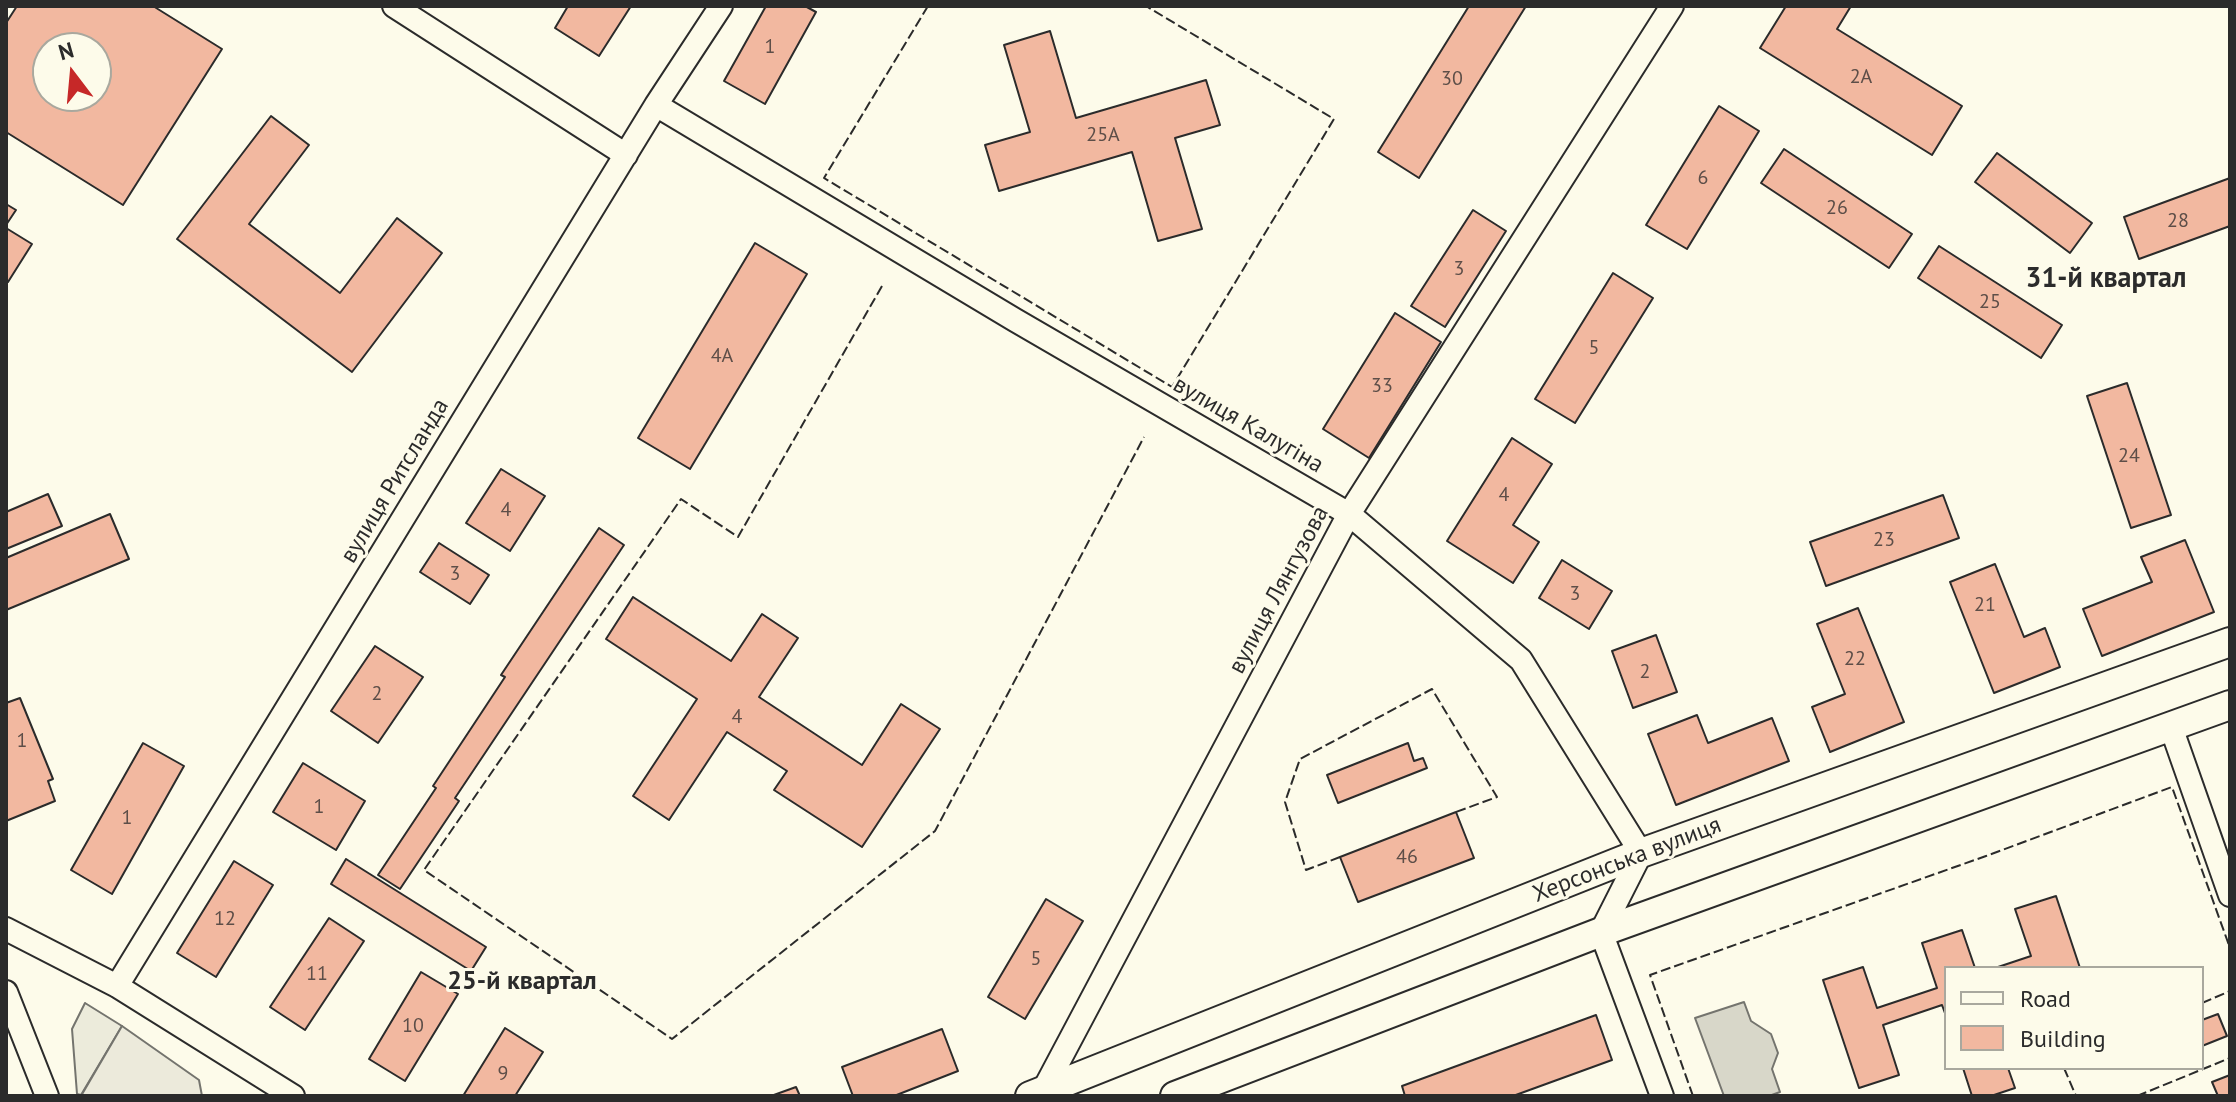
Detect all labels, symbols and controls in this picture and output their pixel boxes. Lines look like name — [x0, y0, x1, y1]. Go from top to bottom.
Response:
north arrow — [32, 32, 112, 112]
text: N — [55, 35, 77, 66]
house number: 1 — [765, 35, 775, 59]
house number: 2А — [1850, 65, 1872, 89]
house number: 30 — [1441, 67, 1463, 91]
house number: 25А — [1086, 123, 1120, 147]
house number: 6 — [1698, 166, 1708, 190]
house number: 26 — [1826, 196, 1848, 220]
house number: 28 — [2167, 209, 2189, 233]
house number: 3 — [1454, 257, 1464, 281]
district label: 31-й квартал — [2026, 262, 2186, 296]
house number: 25 — [1979, 290, 2001, 314]
house number: 5 — [1589, 336, 1599, 360]
house number: 4А — [711, 344, 733, 368]
street label: вулиця Калугіна — [1168, 370, 1328, 480]
house number: 33 — [1371, 374, 1393, 398]
street label: вулиця Ритсланда — [335, 394, 455, 568]
house number: 24 — [2118, 444, 2140, 468]
house number: 4 — [1499, 483, 1509, 507]
house number: 4 — [501, 498, 511, 522]
street label: вулиця Лянгузова — [1223, 501, 1335, 679]
house number: 23 — [1873, 528, 1895, 552]
house number: 3 — [450, 562, 460, 586]
house number: 3 — [1570, 582, 1580, 606]
house number: 21 — [1974, 593, 1996, 617]
house number: 22 — [1844, 647, 1866, 671]
house number: 2 — [1640, 660, 1650, 684]
house number: 2 — [372, 682, 382, 706]
house number: 4 — [732, 705, 742, 729]
house number: 1 — [17, 729, 27, 753]
house number: 1 — [314, 795, 324, 819]
house number: 1 — [122, 806, 132, 830]
street label: Херсонська вулиця — [1529, 811, 1725, 909]
house number: 46 — [1396, 845, 1418, 869]
house number: 12 — [214, 907, 236, 931]
house number: 5 — [1031, 947, 1041, 971]
house number: 11 — [306, 962, 328, 986]
district label: 25-й квартал — [447, 966, 597, 998]
legend — [1944, 966, 2204, 1070]
text: Road — [2020, 983, 2071, 1014]
house number: 10 — [402, 1014, 424, 1038]
text: Building — [2020, 1023, 2106, 1054]
house number: 9 — [498, 1062, 508, 1086]

